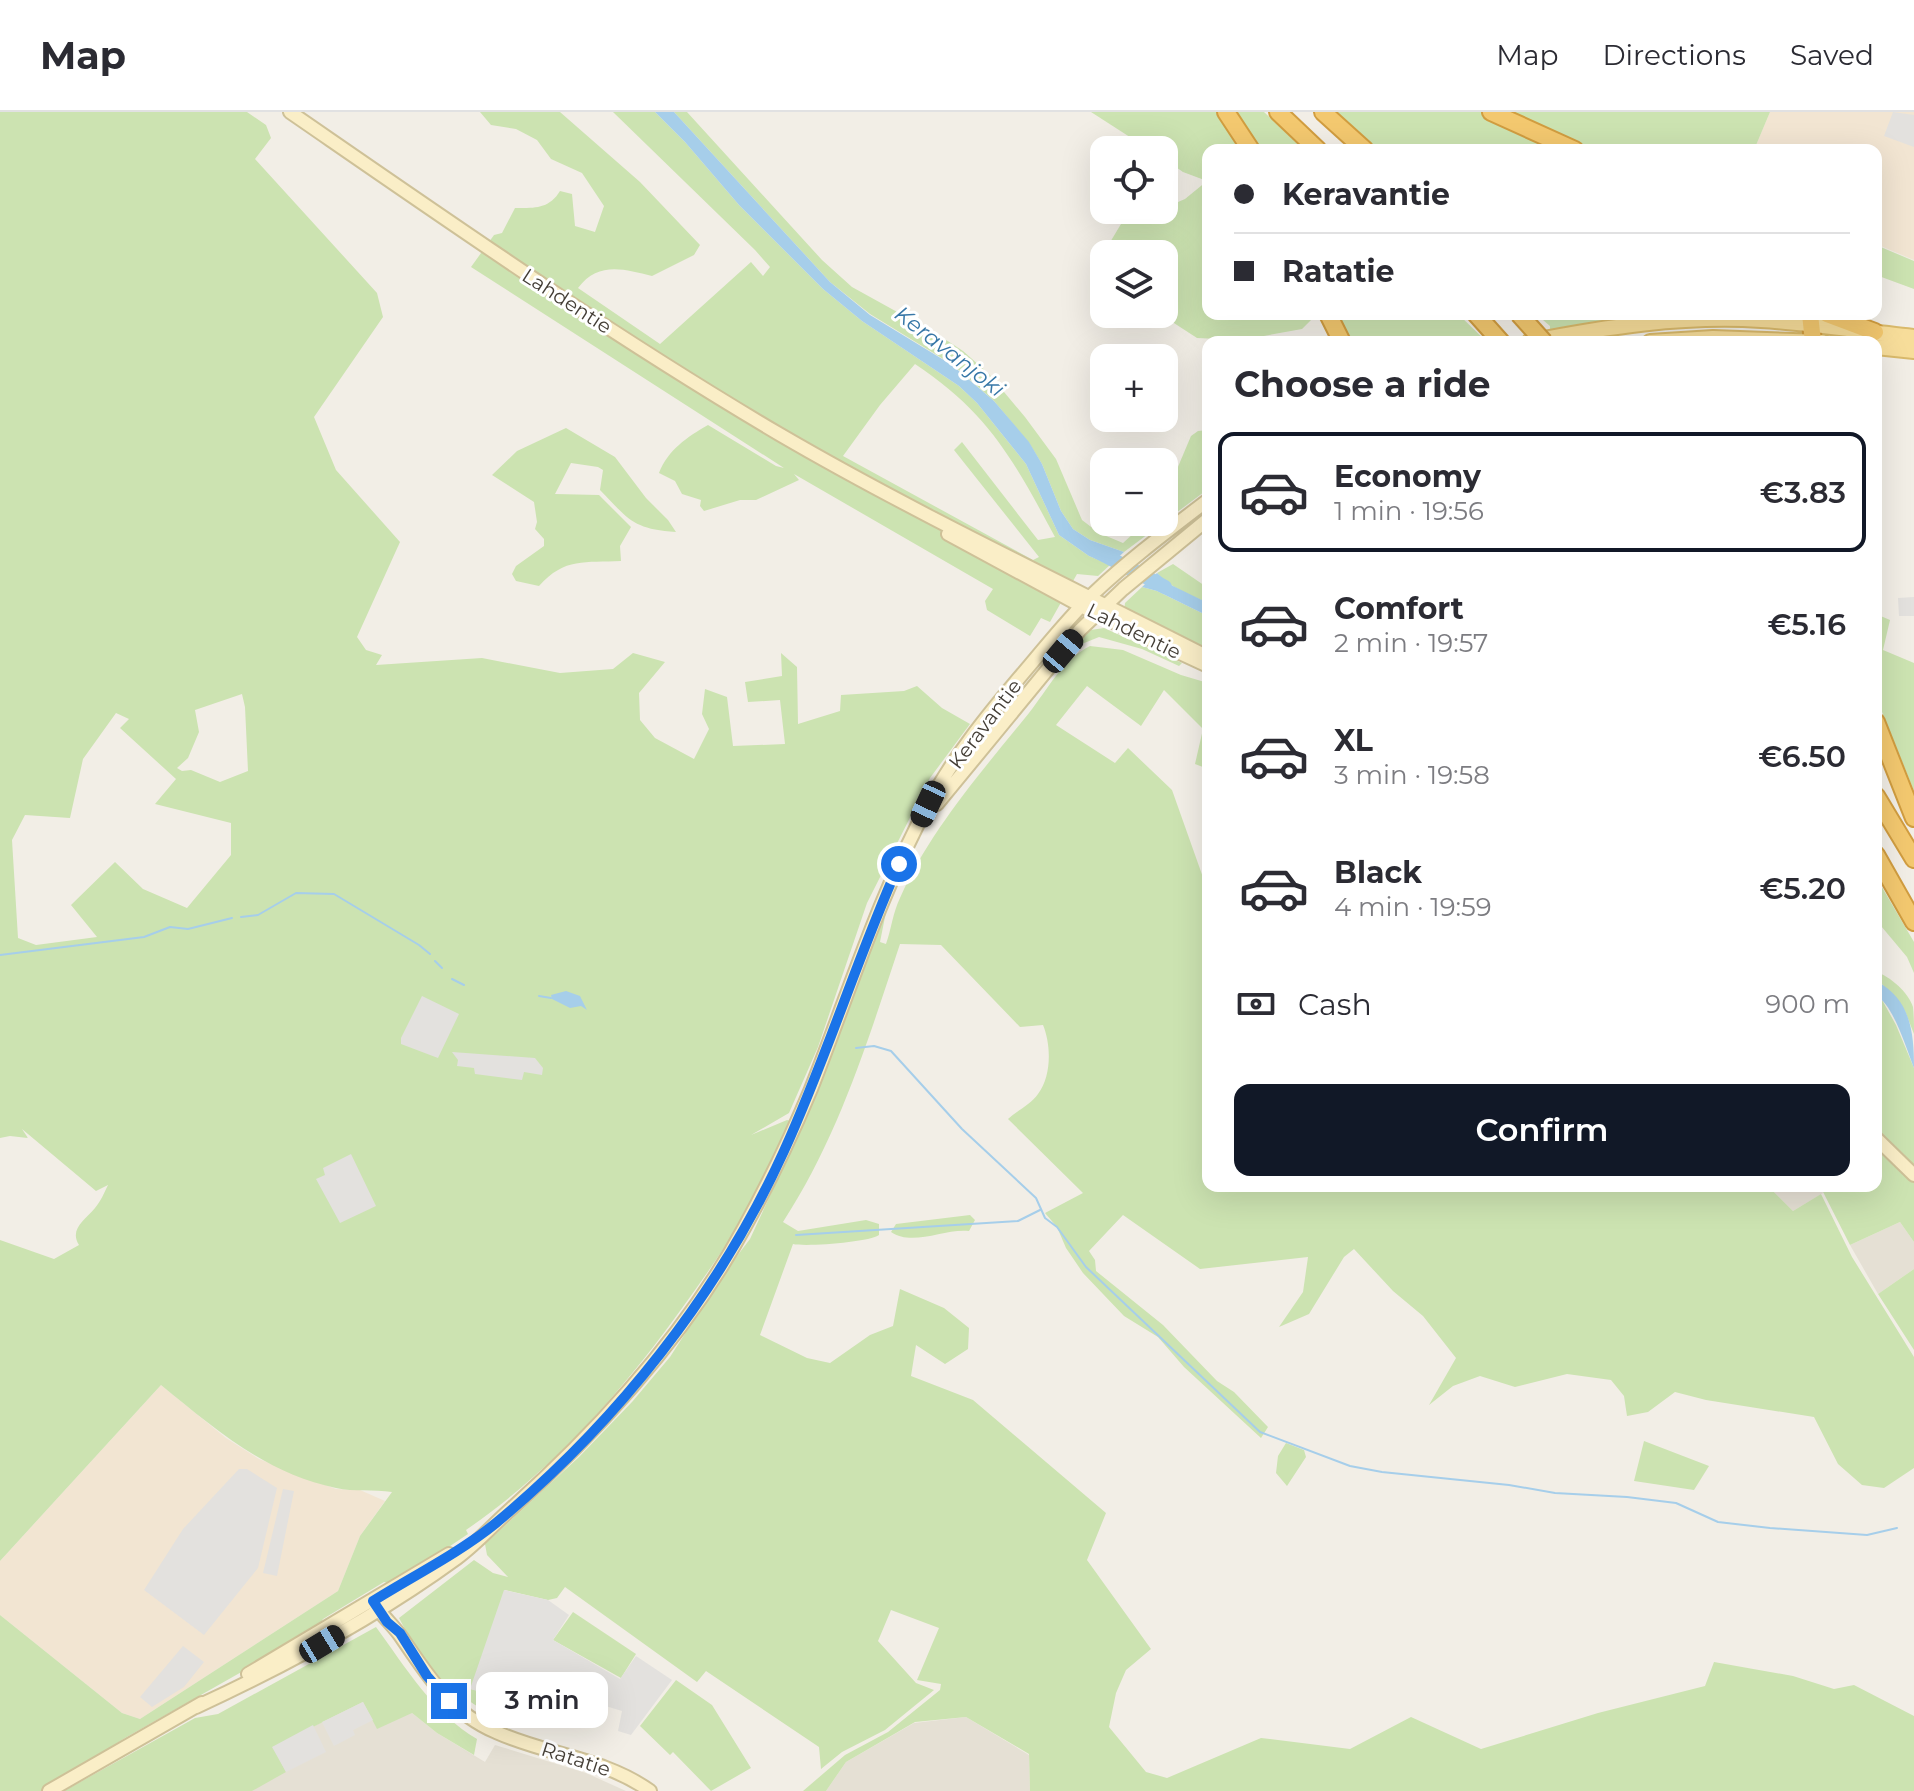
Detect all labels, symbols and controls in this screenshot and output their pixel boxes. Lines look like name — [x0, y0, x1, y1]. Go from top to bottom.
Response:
text: Map — [40, 32, 126, 79]
text: Map — [1496, 38, 1558, 72]
text: Directions — [1602, 38, 1746, 72]
text: Saved — [1790, 38, 1874, 72]
map controls — [1090, 136, 1178, 536]
button: locate — [1090, 136, 1178, 224]
text: Keravantie — [1282, 176, 1450, 213]
button: layers — [1090, 240, 1178, 328]
text: Ratatie — [1282, 253, 1394, 290]
street label: Lahdentie — [518, 263, 616, 339]
water label: Keravanjoki — [889, 300, 1010, 403]
button: + — [1090, 344, 1178, 432]
text: Choose a ride — [1234, 362, 1491, 406]
button: − — [1090, 448, 1178, 536]
icon: car — [1238, 456, 1310, 528]
text: Economy — [1334, 458, 1481, 495]
text: €3.83 — [1760, 474, 1846, 511]
text: 1 min · 19:56 — [1334, 495, 1484, 527]
icon: car — [1238, 588, 1310, 660]
text: Comfort — [1334, 590, 1464, 627]
street label: Lahdentie — [1083, 598, 1185, 664]
text: €5.16 — [1768, 606, 1846, 643]
car — [1038, 625, 1088, 677]
text: 2 min · 19:57 — [1334, 627, 1488, 659]
street label: Keravantie — [944, 674, 1026, 774]
icon: car — [1238, 720, 1310, 792]
text: XL — [1334, 722, 1373, 759]
text: €6.50 — [1758, 738, 1846, 775]
text: 3 min · 19:58 — [1334, 759, 1490, 791]
car — [907, 777, 949, 831]
route start — [881, 846, 917, 882]
icon: car — [1238, 852, 1310, 924]
text: Black — [1334, 854, 1422, 891]
text: €5.20 — [1759, 870, 1846, 907]
text: 4 min · 19:59 — [1334, 891, 1492, 923]
icon: cash — [1234, 982, 1278, 1026]
text: Cash — [1298, 986, 1372, 1023]
text: 900 m — [1765, 988, 1850, 1020]
button: Confirm — [1234, 1084, 1850, 1176]
car — [295, 1621, 349, 1667]
callout: 3 min — [477, 1673, 609, 1729]
route end — [431, 1683, 467, 1719]
text: 3 min — [504, 1684, 580, 1716]
street label: Ratatie — [538, 1737, 614, 1781]

